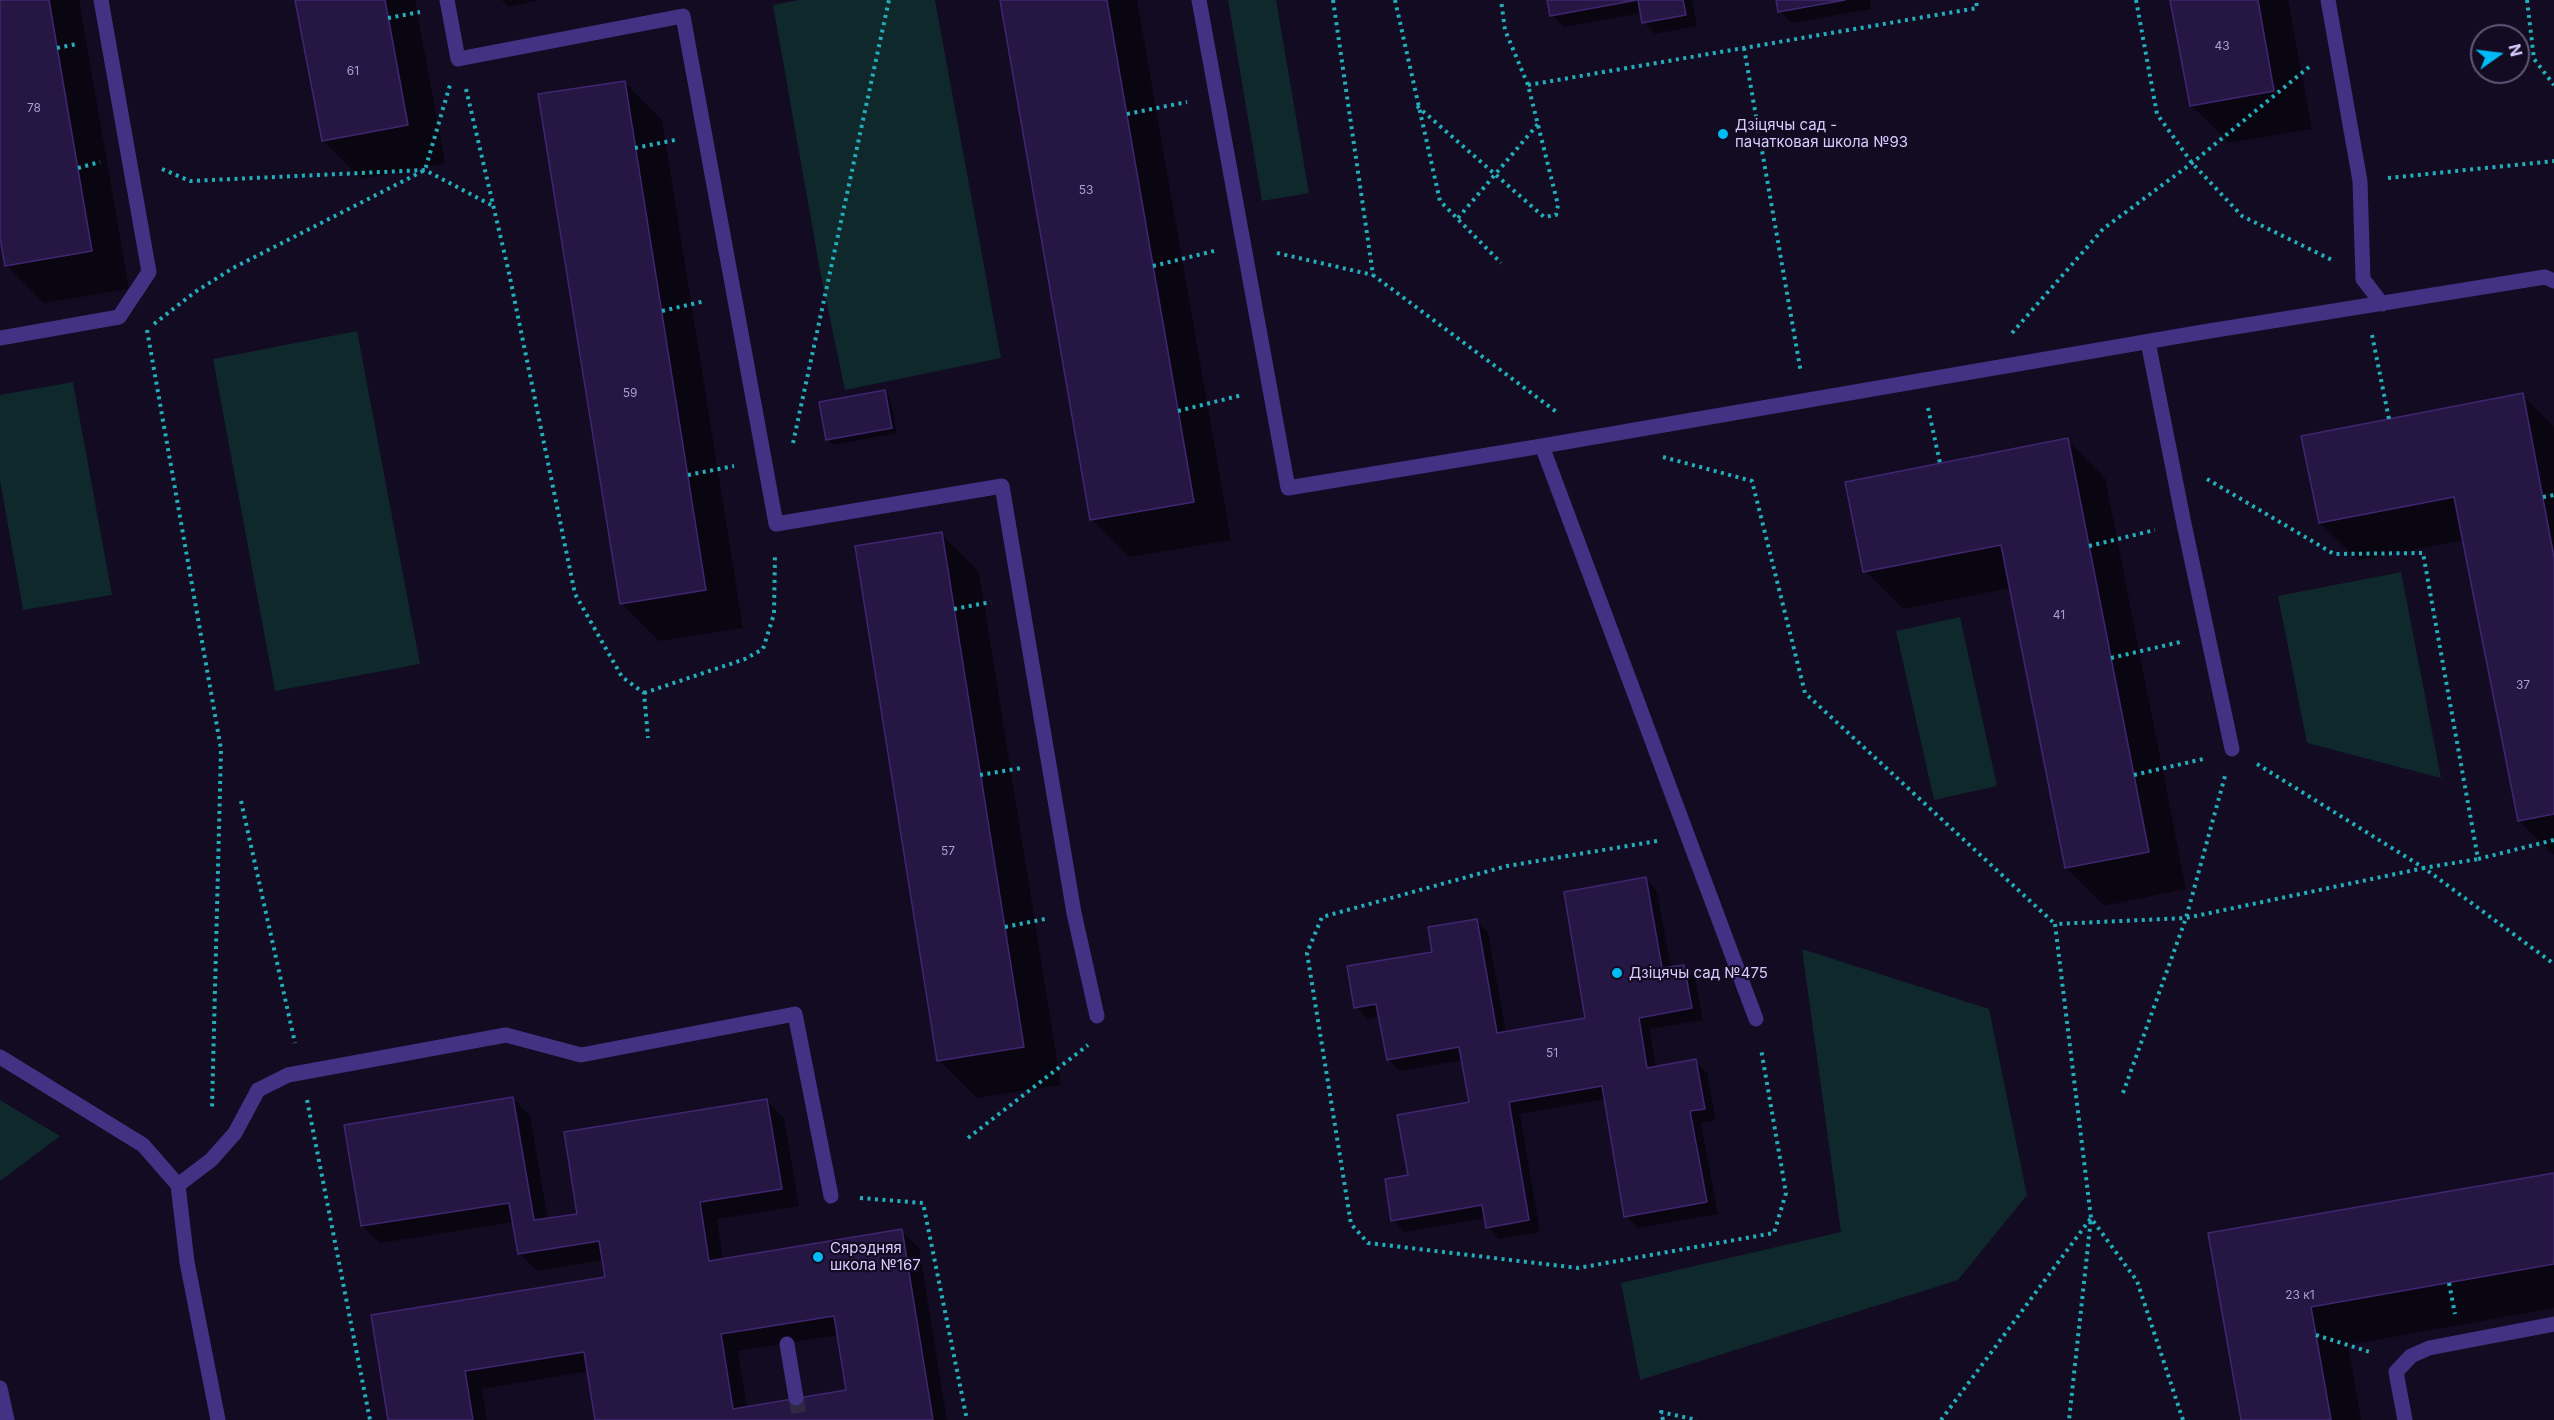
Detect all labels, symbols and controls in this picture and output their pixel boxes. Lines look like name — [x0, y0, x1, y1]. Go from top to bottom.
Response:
north arrow — [2470, 24, 2530, 84]
house number: 43 — [2214, 39, 2230, 53]
text: N — [2504, 42, 2527, 58]
house number: 61 — [347, 64, 359, 78]
house number: 78 — [27, 101, 41, 115]
place label: Дзіцячы сад - пачатковая школа №93 — [1735, 116, 1908, 151]
marker: Дзіцячы сад - пачатковая школа №93 — [1716, 127, 1730, 141]
house number: 53 — [1079, 183, 1093, 197]
house number: 59 — [623, 386, 637, 400]
house number: 41 — [2053, 608, 2065, 622]
house number: 37 — [2516, 678, 2530, 692]
house number: 57 — [941, 844, 955, 858]
place label: Дзіцячы сад №475 — [1629, 964, 1768, 982]
marker: Дзіцячы сад №475 — [1610, 966, 1624, 980]
house number: 51 — [1546, 1046, 1558, 1060]
place label: Сярэдняя школа №167 — [830, 1239, 921, 1274]
marker: Сярэдняя школа №167 — [811, 1250, 825, 1264]
house number: 23 к1 — [2285, 1288, 2315, 1302]

